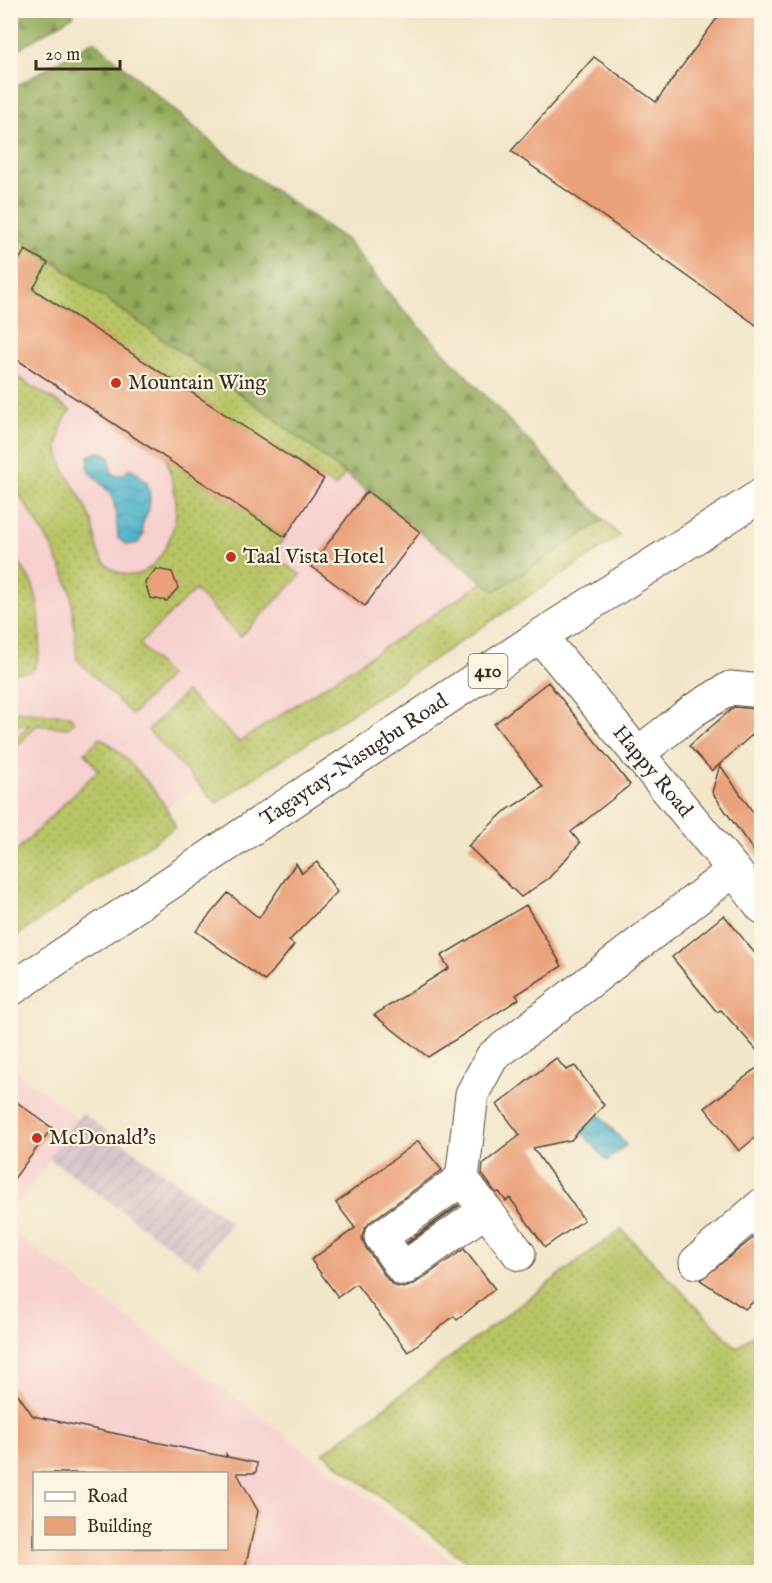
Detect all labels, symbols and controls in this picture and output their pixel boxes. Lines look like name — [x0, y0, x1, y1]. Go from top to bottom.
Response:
scale bar — [36, 33, 120, 71]
text: 20 m — [45, 44, 80, 67]
place label: Mountain Wing — [128, 370, 267, 397]
marker: Mountain Wing — [109, 376, 123, 390]
place label: Taal Vista Hotel — [243, 544, 385, 571]
marker: Taal Vista Hotel — [224, 550, 238, 564]
road number: 410 — [468, 654, 508, 688]
street label: Tagaytay-Nasugbu Road — [255, 687, 454, 832]
street label: Happy Road — [606, 720, 699, 824]
place label: McDonald's — [49, 1125, 156, 1152]
marker: McDonald's — [30, 1131, 44, 1145]
legend — [33, 1472, 228, 1550]
text: Road — [87, 1486, 128, 1509]
text: Building — [87, 1516, 152, 1539]

